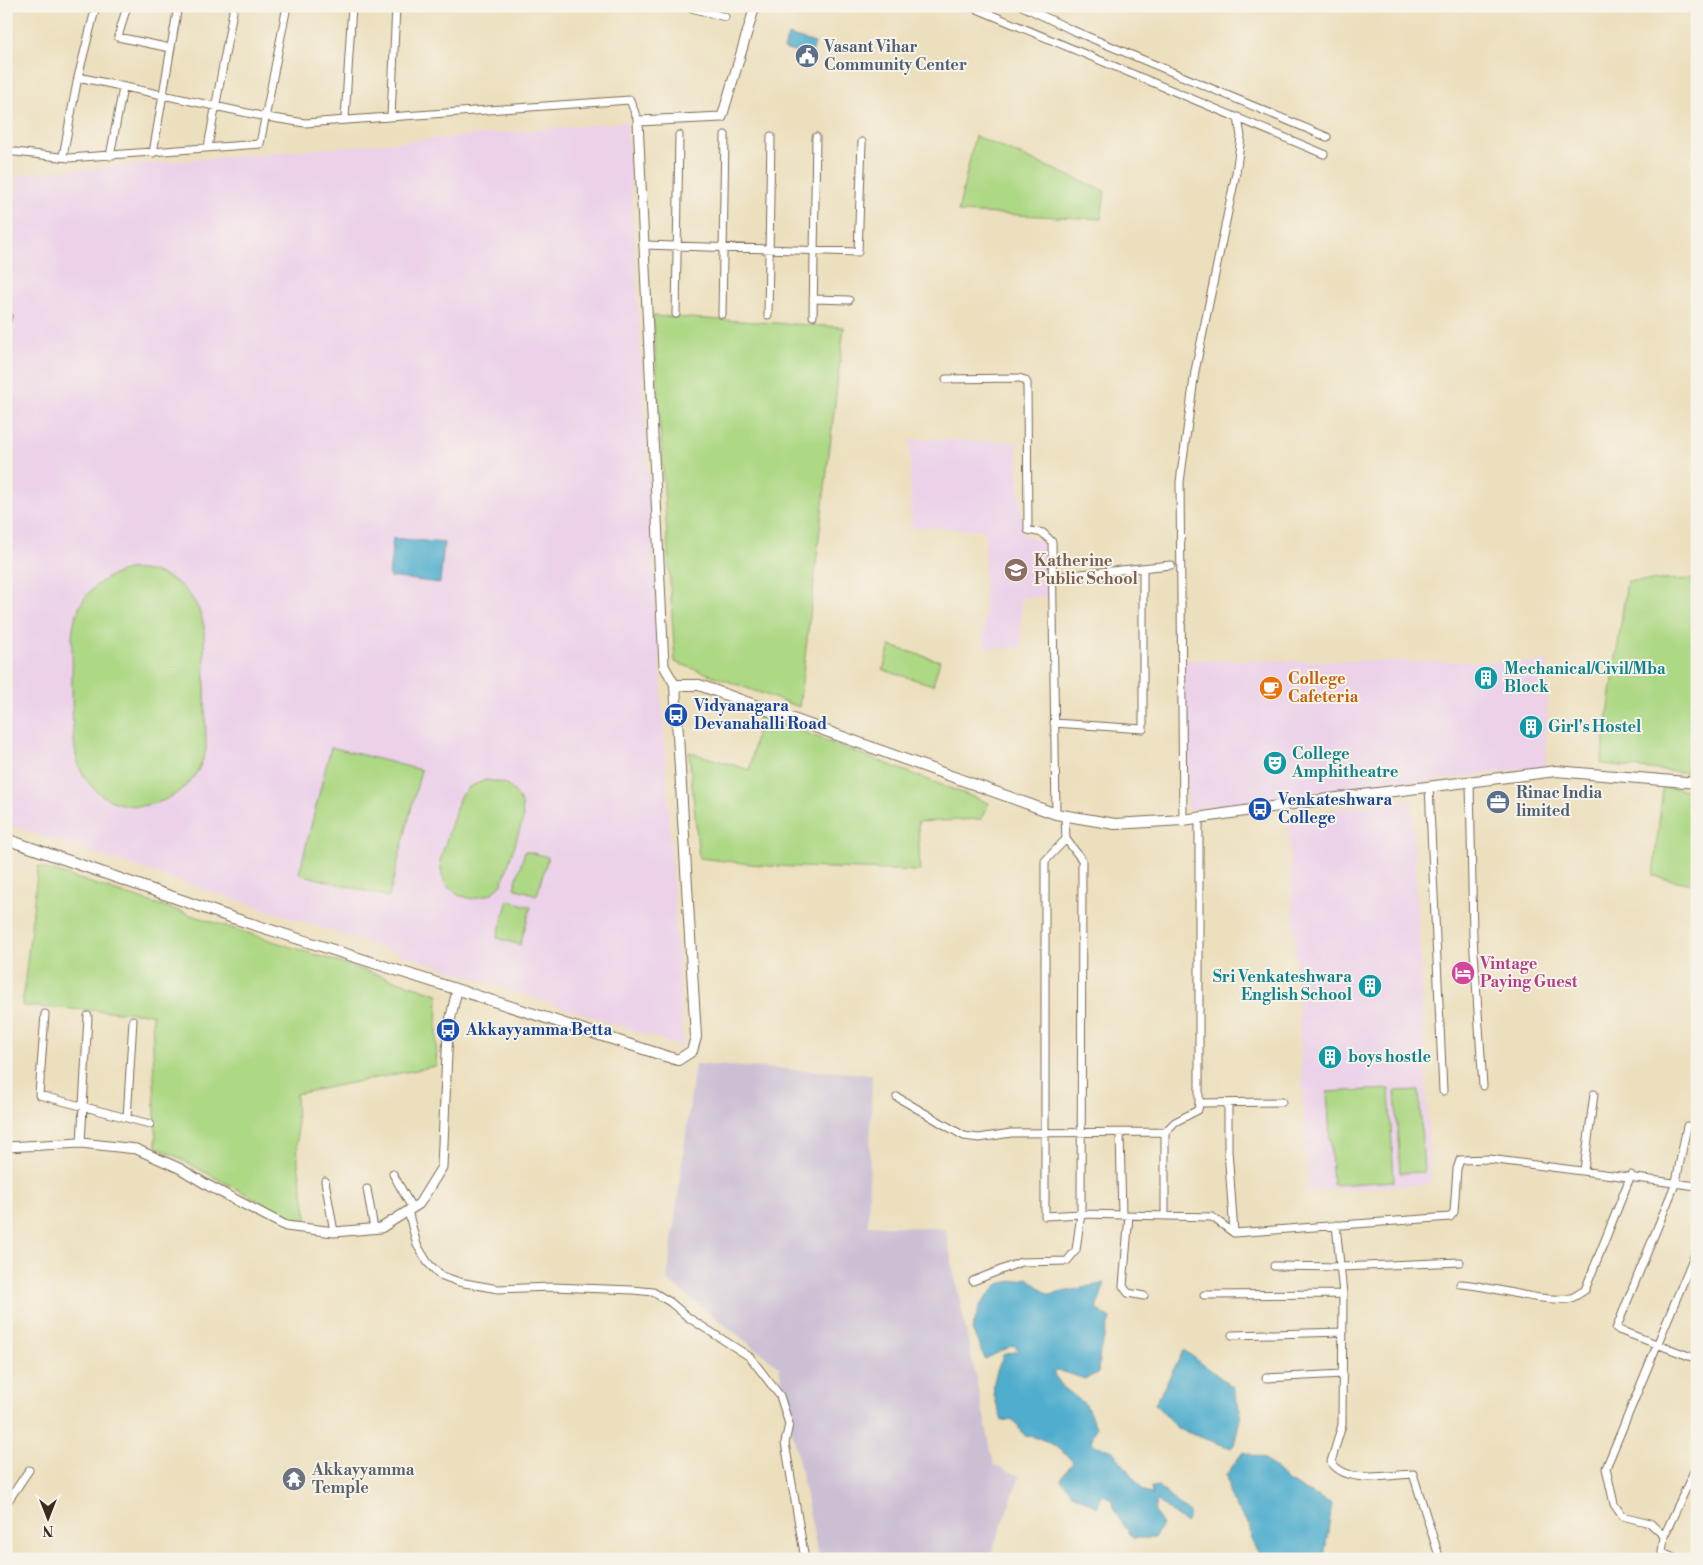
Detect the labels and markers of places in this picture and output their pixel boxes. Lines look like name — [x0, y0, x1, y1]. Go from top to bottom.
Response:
place label: Vasant Vihar Community Center — [823, 37, 967, 75]
public building icon: Vasant Vihar Community Center — [794, 43, 820, 69]
place label: Katherine Public School — [1034, 551, 1139, 589]
school or university icon: Katherine Public School — [1003, 557, 1029, 583]
place label: Mechanical/Civil/Mba Block — [1504, 659, 1666, 697]
building icon: Mechanical/Civil/Mba Block — [1473, 665, 1499, 691]
place label: College Cafeteria — [1288, 669, 1359, 707]
cafe icon: College Cafeteria — [1258, 675, 1284, 701]
place label: Vidyanagara Devanahalli Road — [693, 696, 827, 734]
bus stop icon: Vidyanagara Devanahalli Road — [663, 702, 689, 728]
building icon: Girl's Hostel — [1518, 714, 1544, 740]
place label: Girl's Hostel — [1548, 717, 1642, 737]
place label: College Amphitheatre — [1291, 744, 1399, 782]
theatre icon: College Amphitheatre — [1262, 750, 1288, 776]
place label: Rinac India limited — [1516, 783, 1603, 821]
office icon: Rinac India limited — [1485, 789, 1511, 815]
place label: Venkateshwara College — [1277, 790, 1392, 828]
bus stop icon: Venkateshwara College — [1247, 796, 1273, 822]
place label: Vintage Paying Guest — [1479, 954, 1578, 992]
hotel icon: Vintage Paying Guest — [1450, 960, 1476, 986]
place label: Sri Venkateshwara English School — [1213, 967, 1353, 1005]
building icon: Sri Venkateshwara English School — [1357, 973, 1383, 999]
bus stop icon: Akkayyamma Betta — [435, 1017, 461, 1043]
place label: Akkayyamma Betta — [465, 1020, 612, 1040]
building icon: boys hostle — [1317, 1044, 1343, 1070]
place label: boys hostle — [1348, 1047, 1432, 1067]
place label: Akkayyamma Temple — [311, 1460, 415, 1498]
temple icon: Akkayyamma Temple — [281, 1466, 307, 1492]

